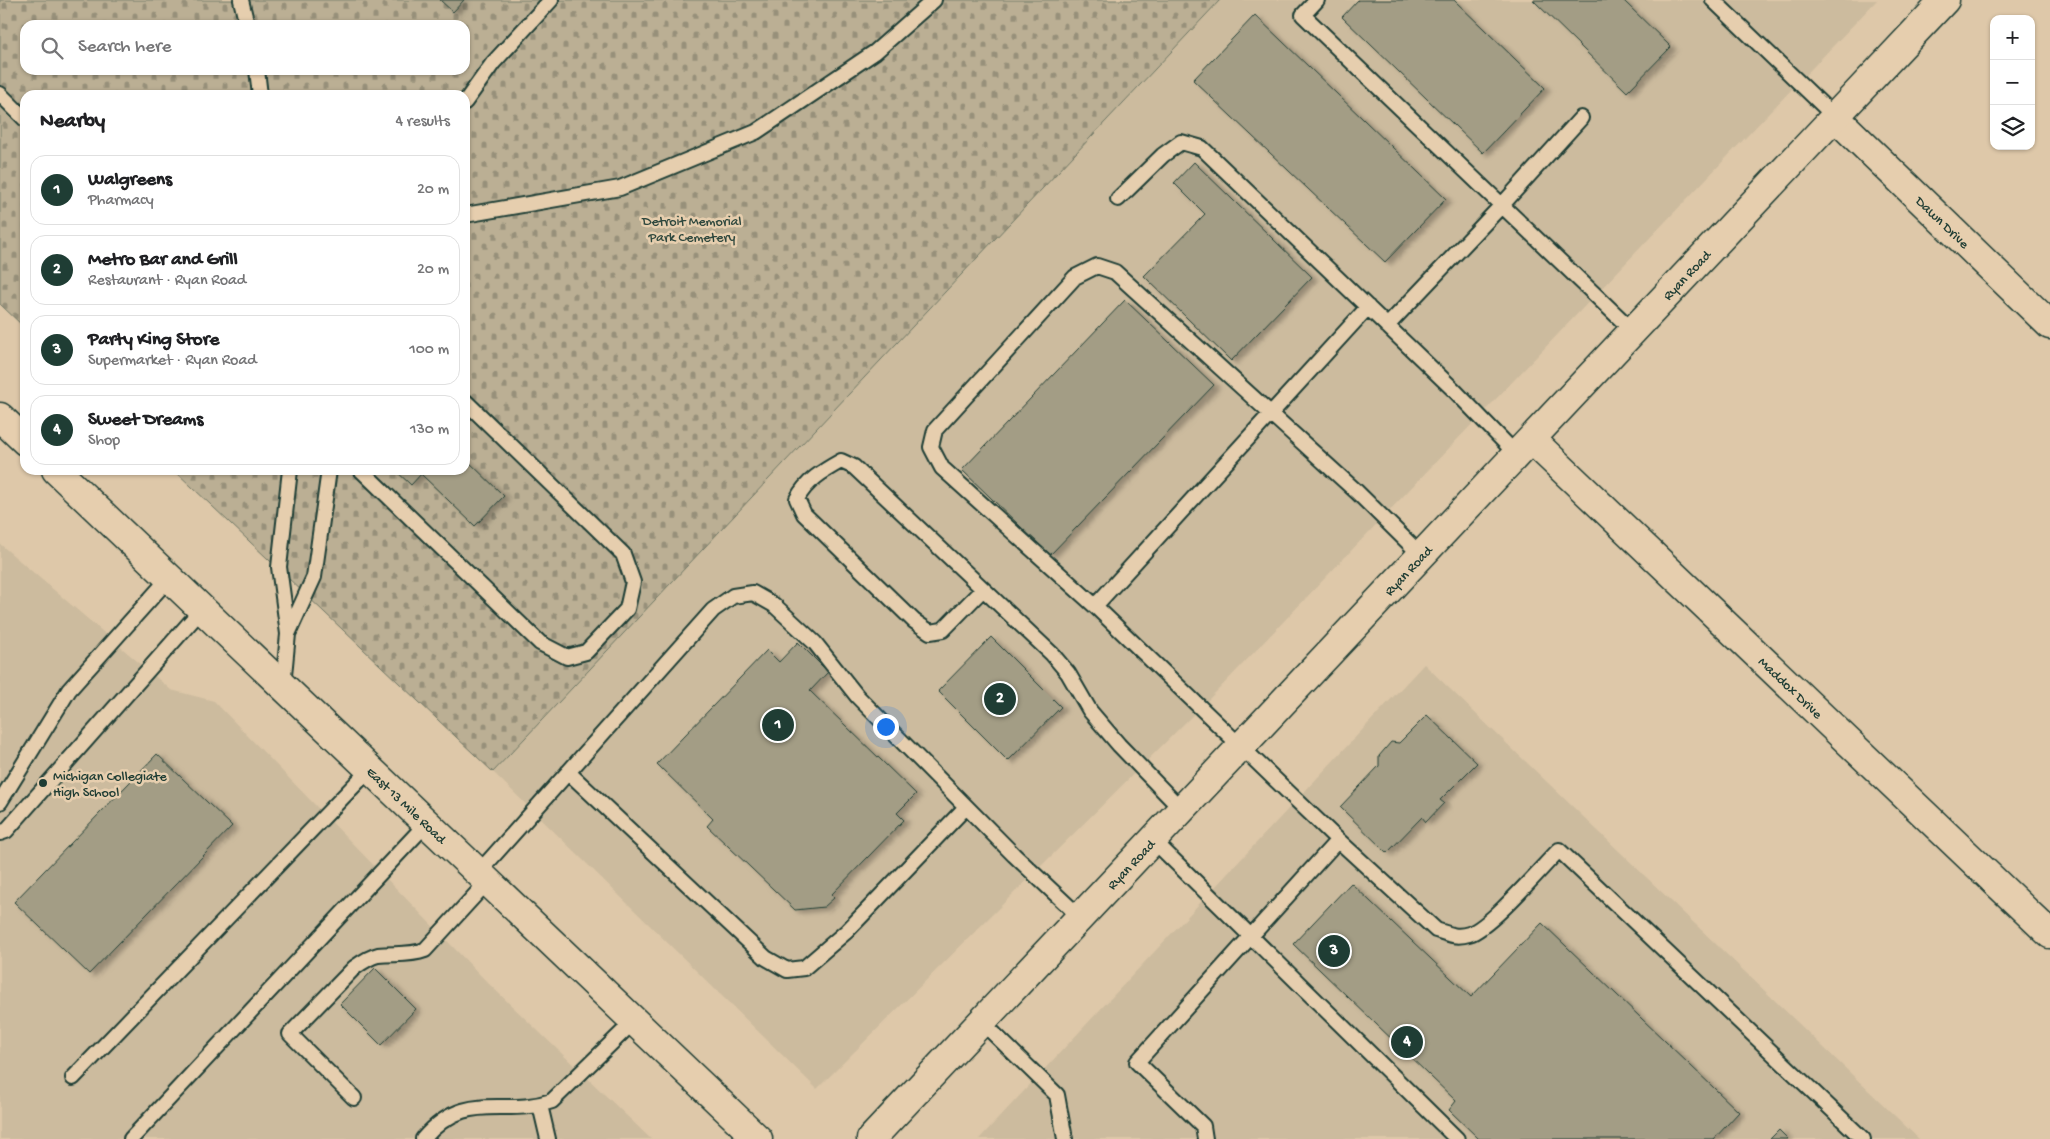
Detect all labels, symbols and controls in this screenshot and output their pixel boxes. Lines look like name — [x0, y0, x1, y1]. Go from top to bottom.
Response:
map controls — [1990, 15, 2035, 150]
button: + — [1990, 15, 2035, 60]
search box — [20, 20, 470, 75]
icon: search — [38, 34, 66, 62]
text: Search here — [78, 36, 172, 59]
button: − — [1990, 60, 2035, 105]
button: layers — [1990, 105, 2035, 150]
text: Nearby — [40, 110, 105, 135]
text: 4 results — [395, 113, 450, 132]
text: Walgreens — [88, 169, 172, 192]
text: 1 — [54, 181, 60, 200]
text: 20 m — [417, 181, 449, 200]
text: Pharmacy — [88, 192, 154, 211]
street label: Dawn Drive — [1910, 193, 1972, 254]
park label: Detroit Memorial Park Cemetery — [641, 214, 742, 247]
street label: Ryan Road — [1660, 246, 1717, 305]
text: Metro Bar and Grill — [88, 249, 238, 272]
text: 2 — [53, 261, 61, 280]
text: 20 m — [417, 261, 449, 280]
text: Restaurant · Ryan Road — [88, 272, 246, 291]
text: Party King Store — [88, 329, 219, 352]
text: 3 — [53, 341, 61, 360]
text: 100 m — [409, 341, 449, 360]
text: Supermarket · Ryan Road — [88, 352, 257, 371]
text: Sweet Dreams — [88, 409, 203, 432]
text: 4 — [53, 421, 61, 440]
text: 130 m — [410, 421, 449, 440]
text: Shop — [88, 432, 120, 451]
street label: Ryan Road — [1382, 542, 1438, 600]
street label: Maddox Drive — [1754, 654, 1826, 724]
pin: 2 — [984, 680, 1016, 718]
pin: 1 — [762, 706, 794, 744]
your location — [873, 714, 899, 740]
street label: East 13 Mile Road — [362, 764, 450, 850]
place label: Michigan Collegiate High School — [53, 769, 167, 802]
marker: Michigan Collegiate High School — [37, 777, 49, 789]
street label: Ryan Road — [1104, 836, 1161, 894]
pin: 3 — [1318, 932, 1350, 970]
pin: 4 — [1391, 1023, 1423, 1061]

